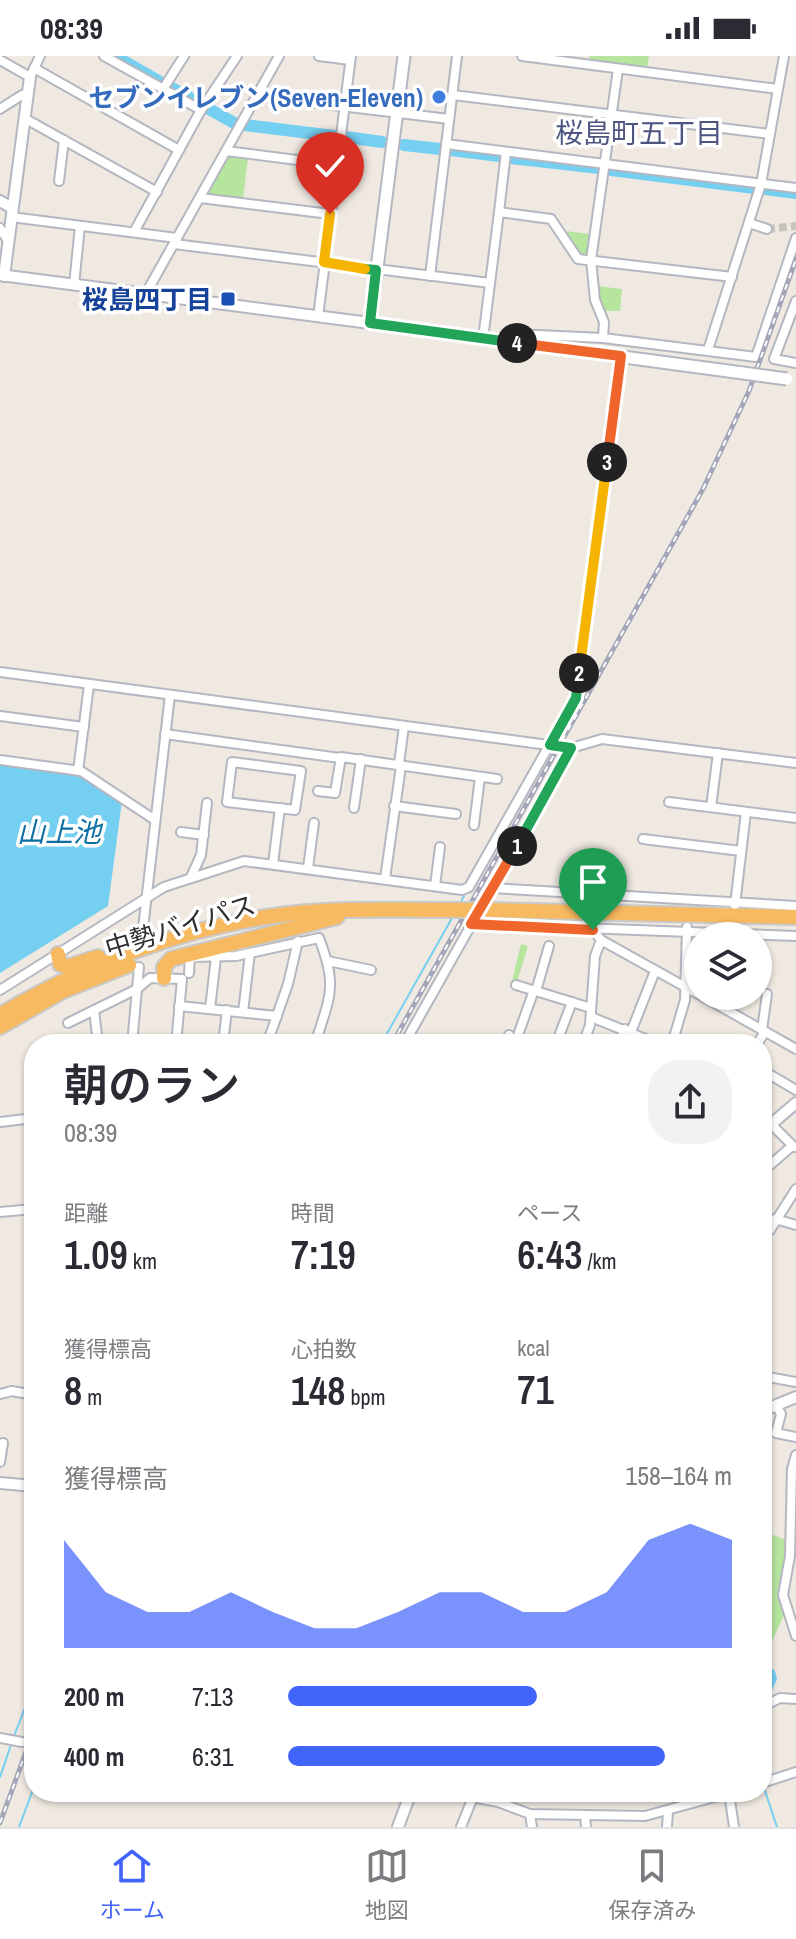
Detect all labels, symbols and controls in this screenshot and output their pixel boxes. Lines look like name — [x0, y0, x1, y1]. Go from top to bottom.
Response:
text: 08:39 — [40, 8, 103, 48]
place label: セブンイレブン(Seven-Eleven) — [88, 80, 423, 115]
marker: セブンイレブン(Seven-Eleven) — [430, 88, 448, 106]
district label: 桜島町五丁目 — [555, 114, 723, 152]
pin — [296, 132, 364, 214]
icon: check — [308, 144, 352, 188]
place label: 桜島四丁目 — [82, 282, 212, 317]
marker: 桜島四丁目 — [219, 290, 237, 308]
pin: 4 — [497, 323, 537, 363]
text: 4 — [512, 328, 522, 358]
pin: 3 — [587, 442, 627, 482]
text: 3 — [602, 447, 612, 477]
pin: 2 — [559, 653, 599, 693]
text: 2 — [574, 658, 584, 688]
water label: 山上池 — [17, 813, 104, 851]
pin: 1 — [497, 826, 537, 866]
text: 1 — [512, 831, 522, 861]
pin — [559, 848, 627, 930]
icon: arrive — [571, 860, 615, 904]
street label: 中勢バイパス — [101, 887, 259, 965]
map controls — [684, 922, 772, 1010]
button: layers — [684, 922, 772, 1010]
text: 朝のラン — [64, 1055, 240, 1115]
button: share — [648, 1060, 732, 1144]
text: 08:39 — [64, 1115, 117, 1150]
text: 距離 — [64, 1198, 108, 1228]
text: 時間 — [291, 1198, 335, 1228]
text: ペース — [517, 1198, 582, 1228]
text: 1.09 — [64, 1228, 128, 1281]
text: 7:19 — [291, 1228, 356, 1281]
text: 6:43 — [517, 1228, 582, 1281]
text: km — [128, 1246, 157, 1276]
text: /km — [582, 1246, 616, 1276]
text: kcal — [517, 1333, 549, 1363]
text: 獲得標高 — [64, 1334, 152, 1364]
text: 心拍数 — [291, 1334, 357, 1364]
text: 71 — [517, 1363, 554, 1416]
text: 8 — [64, 1364, 82, 1417]
text: 148 — [291, 1364, 345, 1417]
text: m — [82, 1382, 102, 1412]
text: bpm — [345, 1382, 386, 1412]
text: 158–164 m — [625, 1458, 732, 1493]
text: 獲得標高 — [64, 1461, 168, 1496]
text: 200 m — [64, 1679, 124, 1714]
text: 7:13 — [192, 1679, 234, 1714]
text: 400 m — [64, 1739, 124, 1774]
text: 6:31 — [192, 1739, 234, 1774]
tab: ホーム — [100, 1844, 165, 1925]
tab: 地図 — [365, 1844, 409, 1925]
tab: 保存済み — [608, 1844, 696, 1925]

